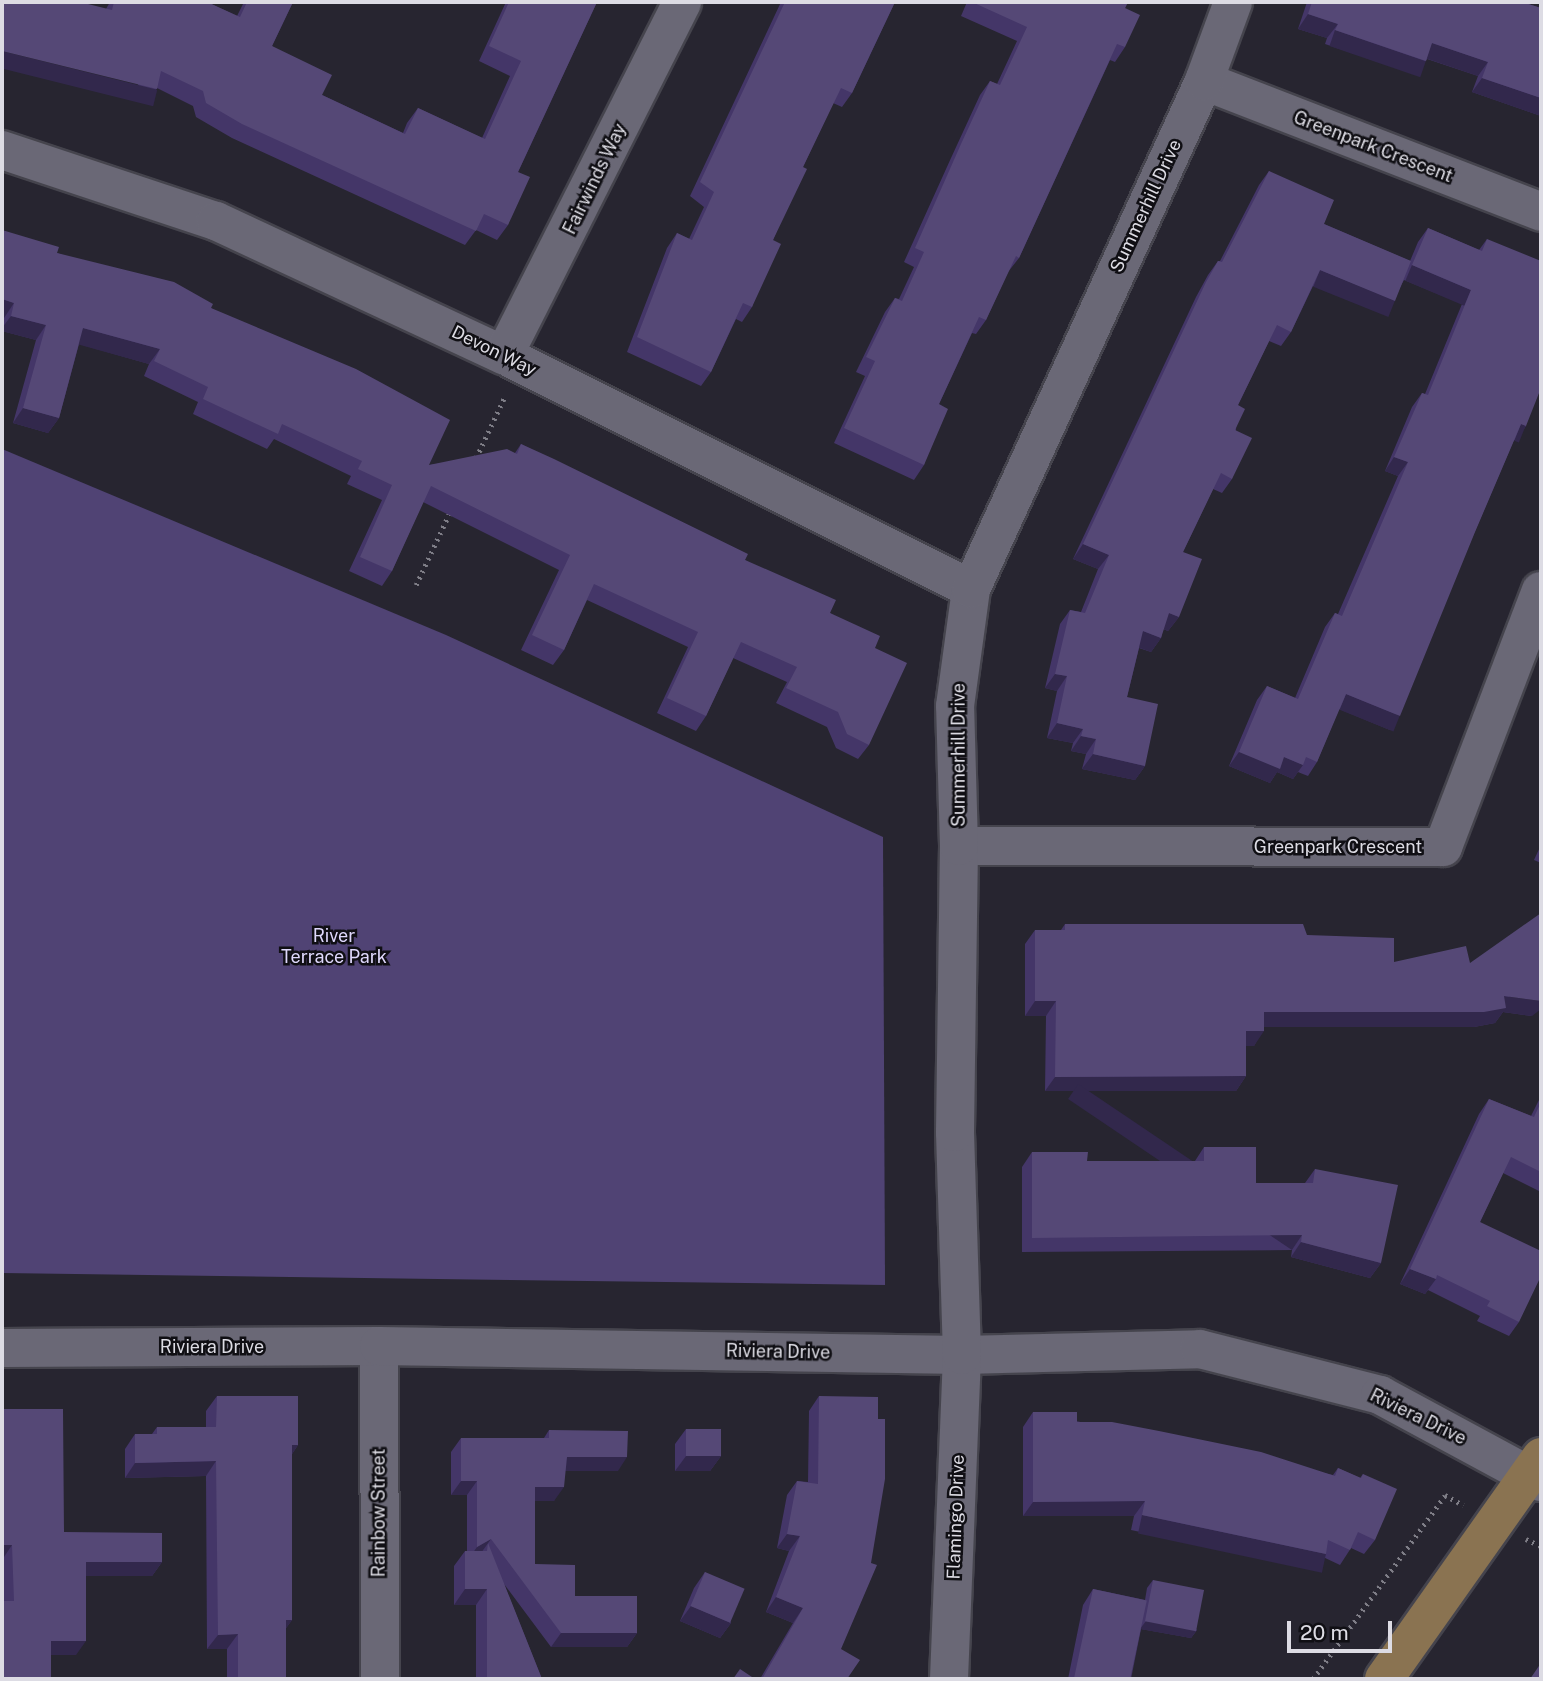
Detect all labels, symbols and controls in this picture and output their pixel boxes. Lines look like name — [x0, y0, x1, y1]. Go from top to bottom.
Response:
street label: Greenpark Crescent — [1291, 107, 1455, 187]
street label: Fairwinds Way — [559, 120, 631, 238]
street label: Summerhill Drive — [1106, 136, 1186, 276]
street label: Devon Way — [448, 321, 540, 381]
street label: Summerhill Drive — [948, 683, 970, 827]
street label: Greenpark Crescent — [1254, 836, 1422, 858]
park label: River Terrace Park — [281, 926, 387, 968]
street label: Riviera Drive — [160, 1336, 264, 1358]
street label: Riviera Drive — [726, 1340, 830, 1364]
street label: Riviera Drive — [1366, 1384, 1470, 1450]
street label: Rainbow Street — [368, 1449, 390, 1577]
street label: Flamingo Drive — [943, 1454, 969, 1580]
scale bar — [1291, 1608, 1396, 1652]
text: 20 m — [1300, 1620, 1349, 1645]

